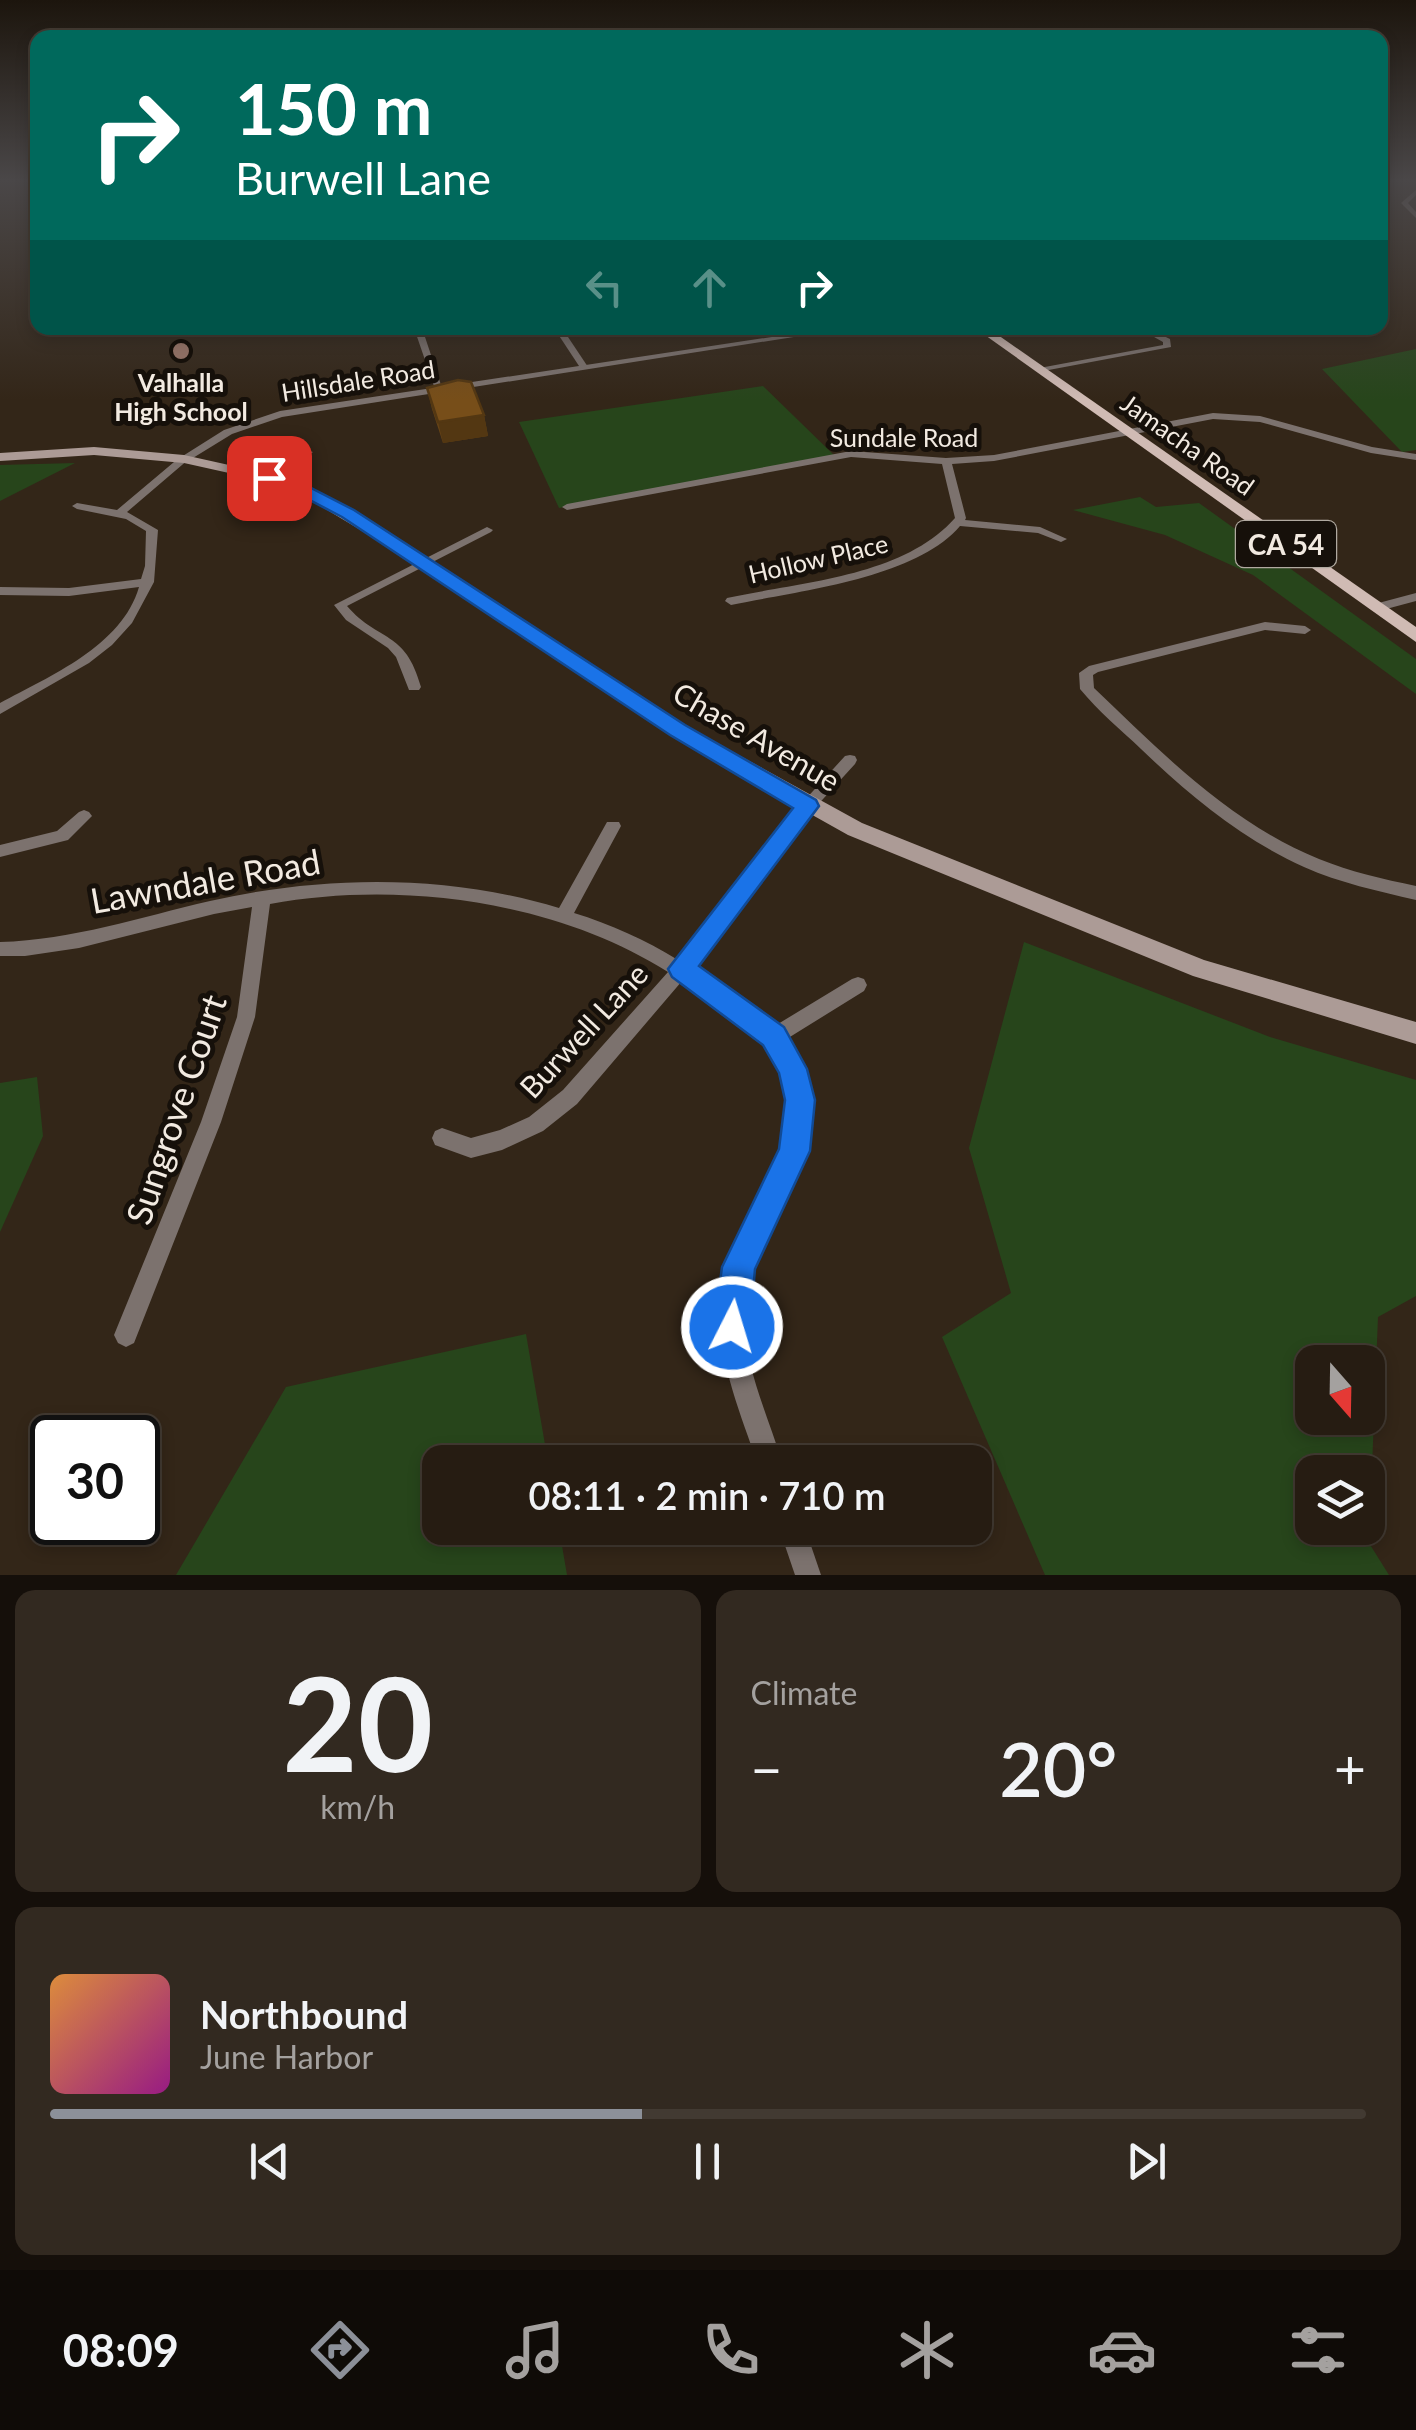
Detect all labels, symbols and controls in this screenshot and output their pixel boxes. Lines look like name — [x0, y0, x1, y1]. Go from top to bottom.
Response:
text: 150 m — [235, 66, 432, 150]
icon: right — [70, 70, 200, 200]
text: Burwell Lane — [235, 151, 491, 205]
icon: left — [577, 260, 632, 315]
icon: ahead — [682, 260, 737, 315]
icon: right — [787, 260, 842, 315]
marker: Valhalla High School — [170, 340, 192, 362]
street label: Hillsdale Road — [279, 353, 437, 407]
place label: Valhalla High School — [114, 367, 248, 426]
street label: Jamacha Road — [1116, 387, 1260, 501]
street label: Sundale Road — [830, 422, 978, 452]
pin — [227, 436, 312, 521]
icon: arrive — [242, 451, 297, 506]
road number: CA 54 — [1236, 521, 1336, 567]
street label: Hollow Place — [745, 527, 891, 589]
street label: Chase Avenue — [667, 674, 847, 798]
street label: Lawndale Road — [87, 839, 323, 921]
street label: Burwell Lane — [512, 955, 654, 1105]
street label: Sungrove Court — [116, 988, 234, 1229]
position arrow — [680, 1275, 784, 1379]
north arrow — [1295, 1345, 1385, 1435]
map controls — [1295, 1345, 1385, 1545]
speed limit sign: 30 — [30, 1415, 160, 1545]
button: layers — [1295, 1455, 1385, 1545]
text: 08:11 · 2 min · 710 m — [529, 1472, 885, 1518]
text: 20 — [282, 1644, 433, 1800]
text: Climate — [751, 1673, 857, 1712]
text: 20° — [999, 1723, 1117, 1813]
text: − — [751, 1735, 782, 1801]
text: + — [1334, 1735, 1366, 1801]
text: km/h — [320, 1787, 395, 1826]
text: Northbound — [200, 1991, 408, 2037]
text: June Harbor — [200, 2037, 373, 2076]
icon: previous — [242, 2134, 297, 2189]
icon: pause — [680, 2134, 735, 2189]
icon: next — [1119, 2134, 1174, 2189]
icon: directions — [305, 2315, 375, 2385]
icon: music — [500, 2315, 570, 2385]
icon: phone — [696, 2315, 766, 2385]
icon: climate — [892, 2315, 962, 2385]
icon: car — [1087, 2315, 1157, 2385]
icon: filters — [1283, 2315, 1353, 2385]
text: 08:09 — [63, 2323, 179, 2377]

